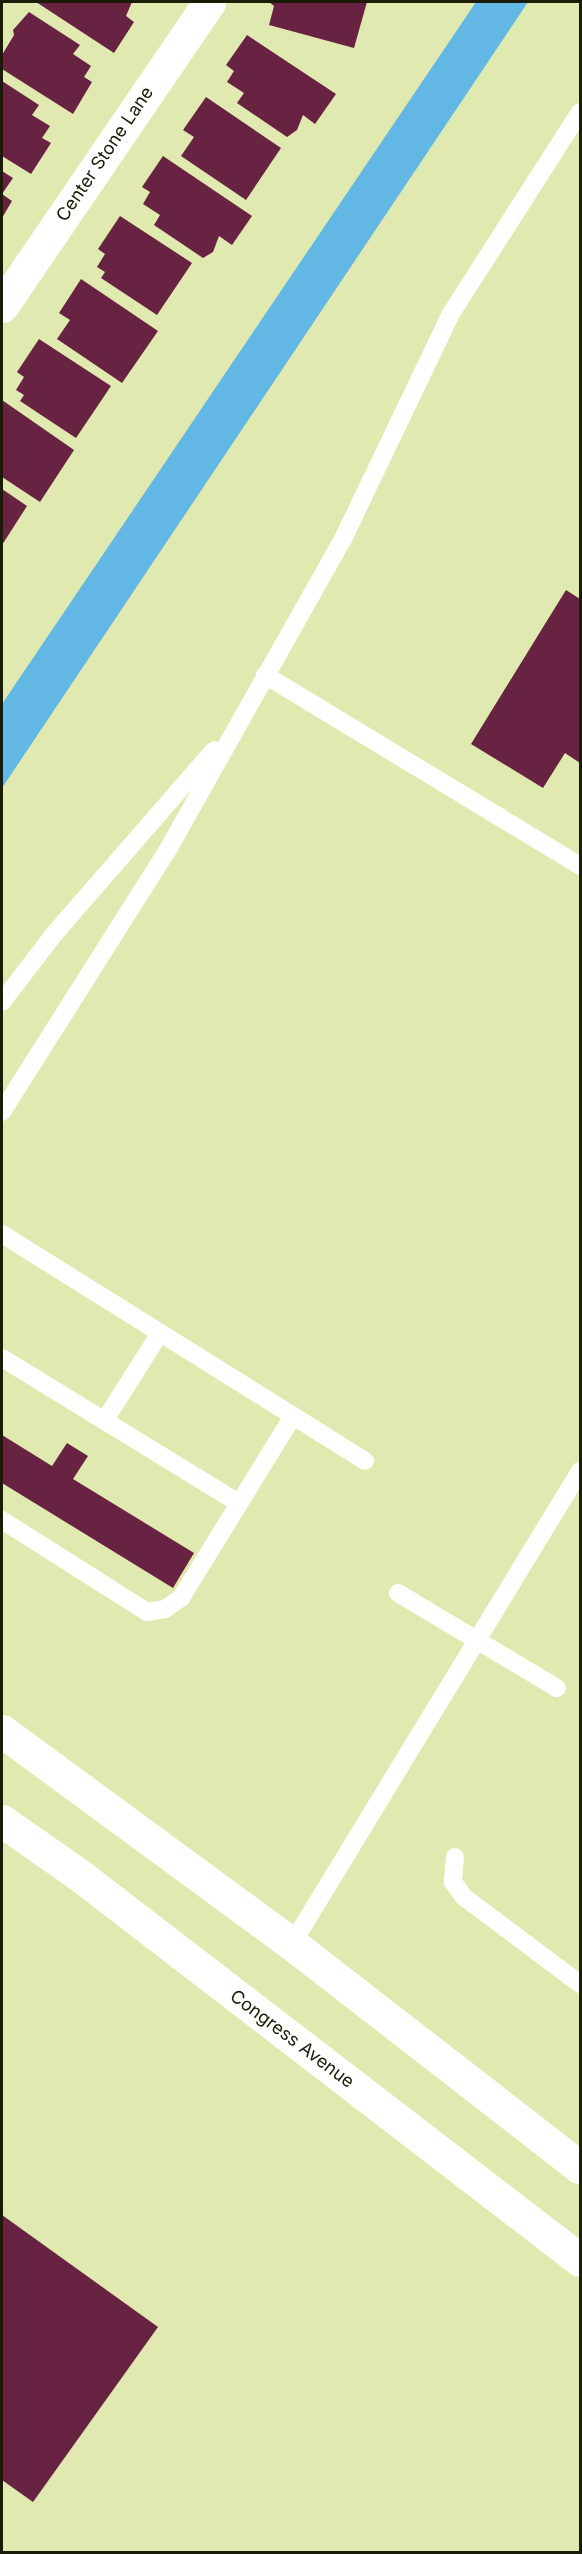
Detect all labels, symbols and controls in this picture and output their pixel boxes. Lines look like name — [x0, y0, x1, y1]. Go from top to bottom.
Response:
street label: Center Stone Lane — [52, 82, 158, 226]
street label: Congress Avenue — [226, 1985, 358, 2093]

